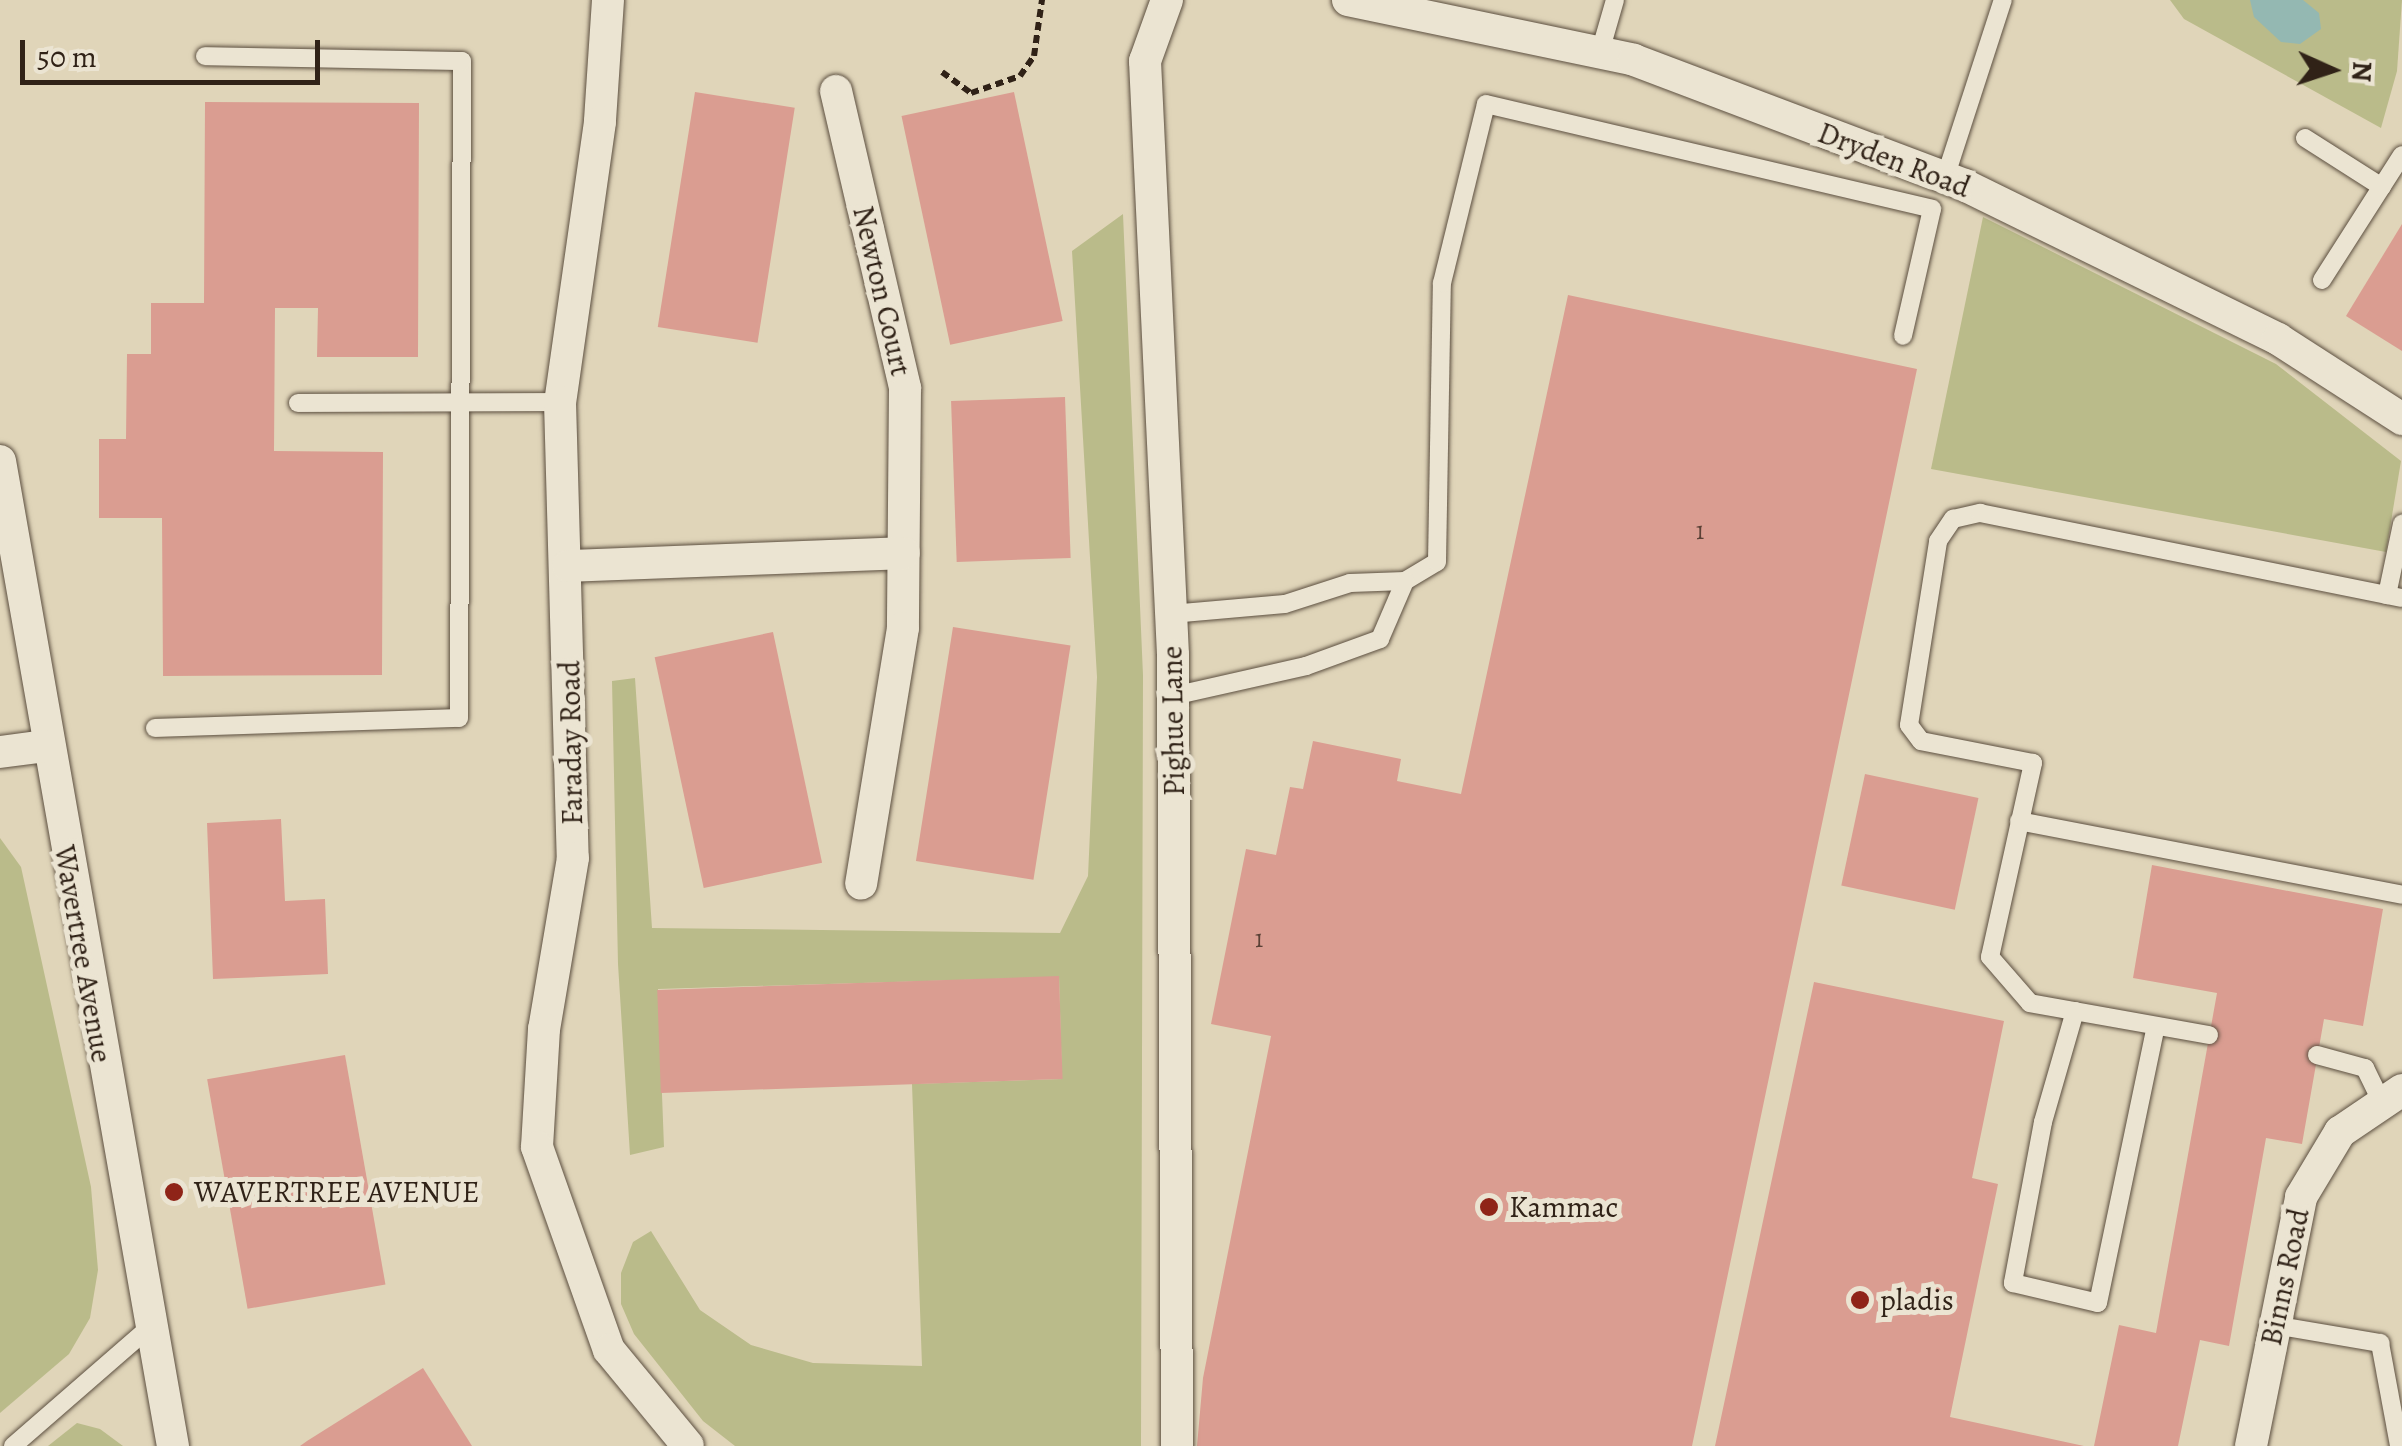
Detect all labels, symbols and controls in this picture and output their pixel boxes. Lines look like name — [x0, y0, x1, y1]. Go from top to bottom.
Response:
scale bar — [25, 20, 325, 82]
north arrow — [2282, 20, 2382, 120]
text: 50 m — [37, 37, 97, 77]
text: N — [2342, 60, 2381, 83]
street label: Dryden Road — [1813, 114, 1975, 206]
street label: Newton Court — [845, 202, 919, 380]
house number: 1 — [1696, 516, 1704, 546]
street label: Pighue Lane — [1154, 645, 1192, 797]
street label: Faraday Road — [552, 660, 590, 826]
street label: Wavertree Avenue — [46, 843, 120, 1065]
house number: 1 — [1255, 924, 1263, 954]
place label: WAVERTREE AVENUE — [194, 1174, 479, 1210]
marker: WAVERTREE AVENUE — [163, 1181, 185, 1203]
place label: Kammac — [1509, 1189, 1618, 1225]
marker: Kammac — [1478, 1196, 1500, 1218]
street label: Binns Road — [2253, 1205, 2317, 1349]
place label: pladis — [1880, 1282, 1954, 1318]
marker: pladis — [1849, 1289, 1871, 1311]

